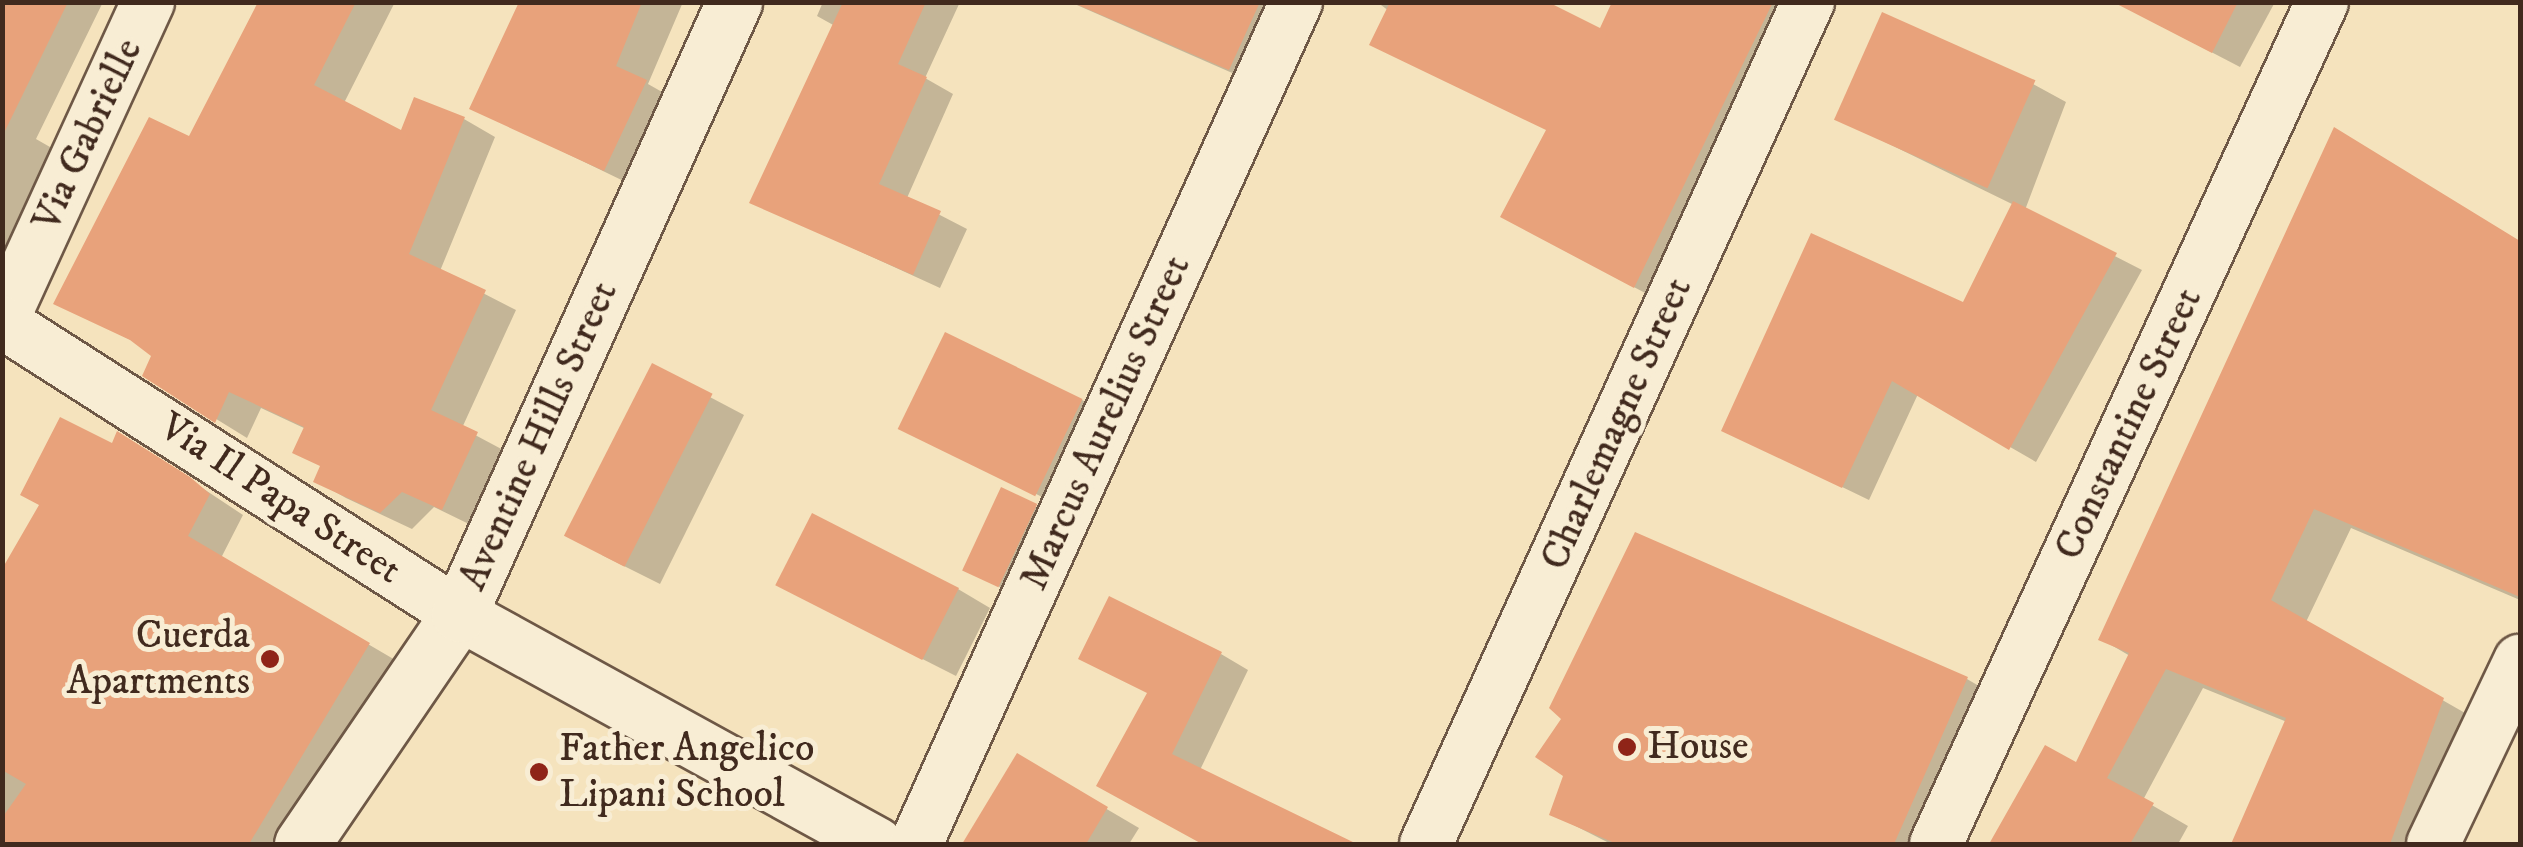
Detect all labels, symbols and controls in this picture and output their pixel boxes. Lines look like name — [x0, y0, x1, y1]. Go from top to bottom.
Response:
street label: Via Gabrielle — [23, 31, 153, 239]
street label: Marcus Aurelius Street — [1011, 248, 1201, 598]
street label: Charlemagne Street — [1531, 270, 1703, 578]
street label: Aventine Hills Street — [449, 274, 629, 598]
street label: Constantine Street — [2045, 280, 2213, 568]
street label: Via Il Papa Street — [150, 403, 410, 595]
place label: Cuerda Apartments — [66, 612, 250, 706]
marker: Cuerda Apartments — [259, 648, 281, 670]
place label: House — [1647, 723, 1749, 771]
place label: Father Angelico Lipani School — [559, 725, 814, 819]
marker: House — [1616, 736, 1638, 758]
marker: Father Angelico Lipani School — [528, 761, 550, 783]

